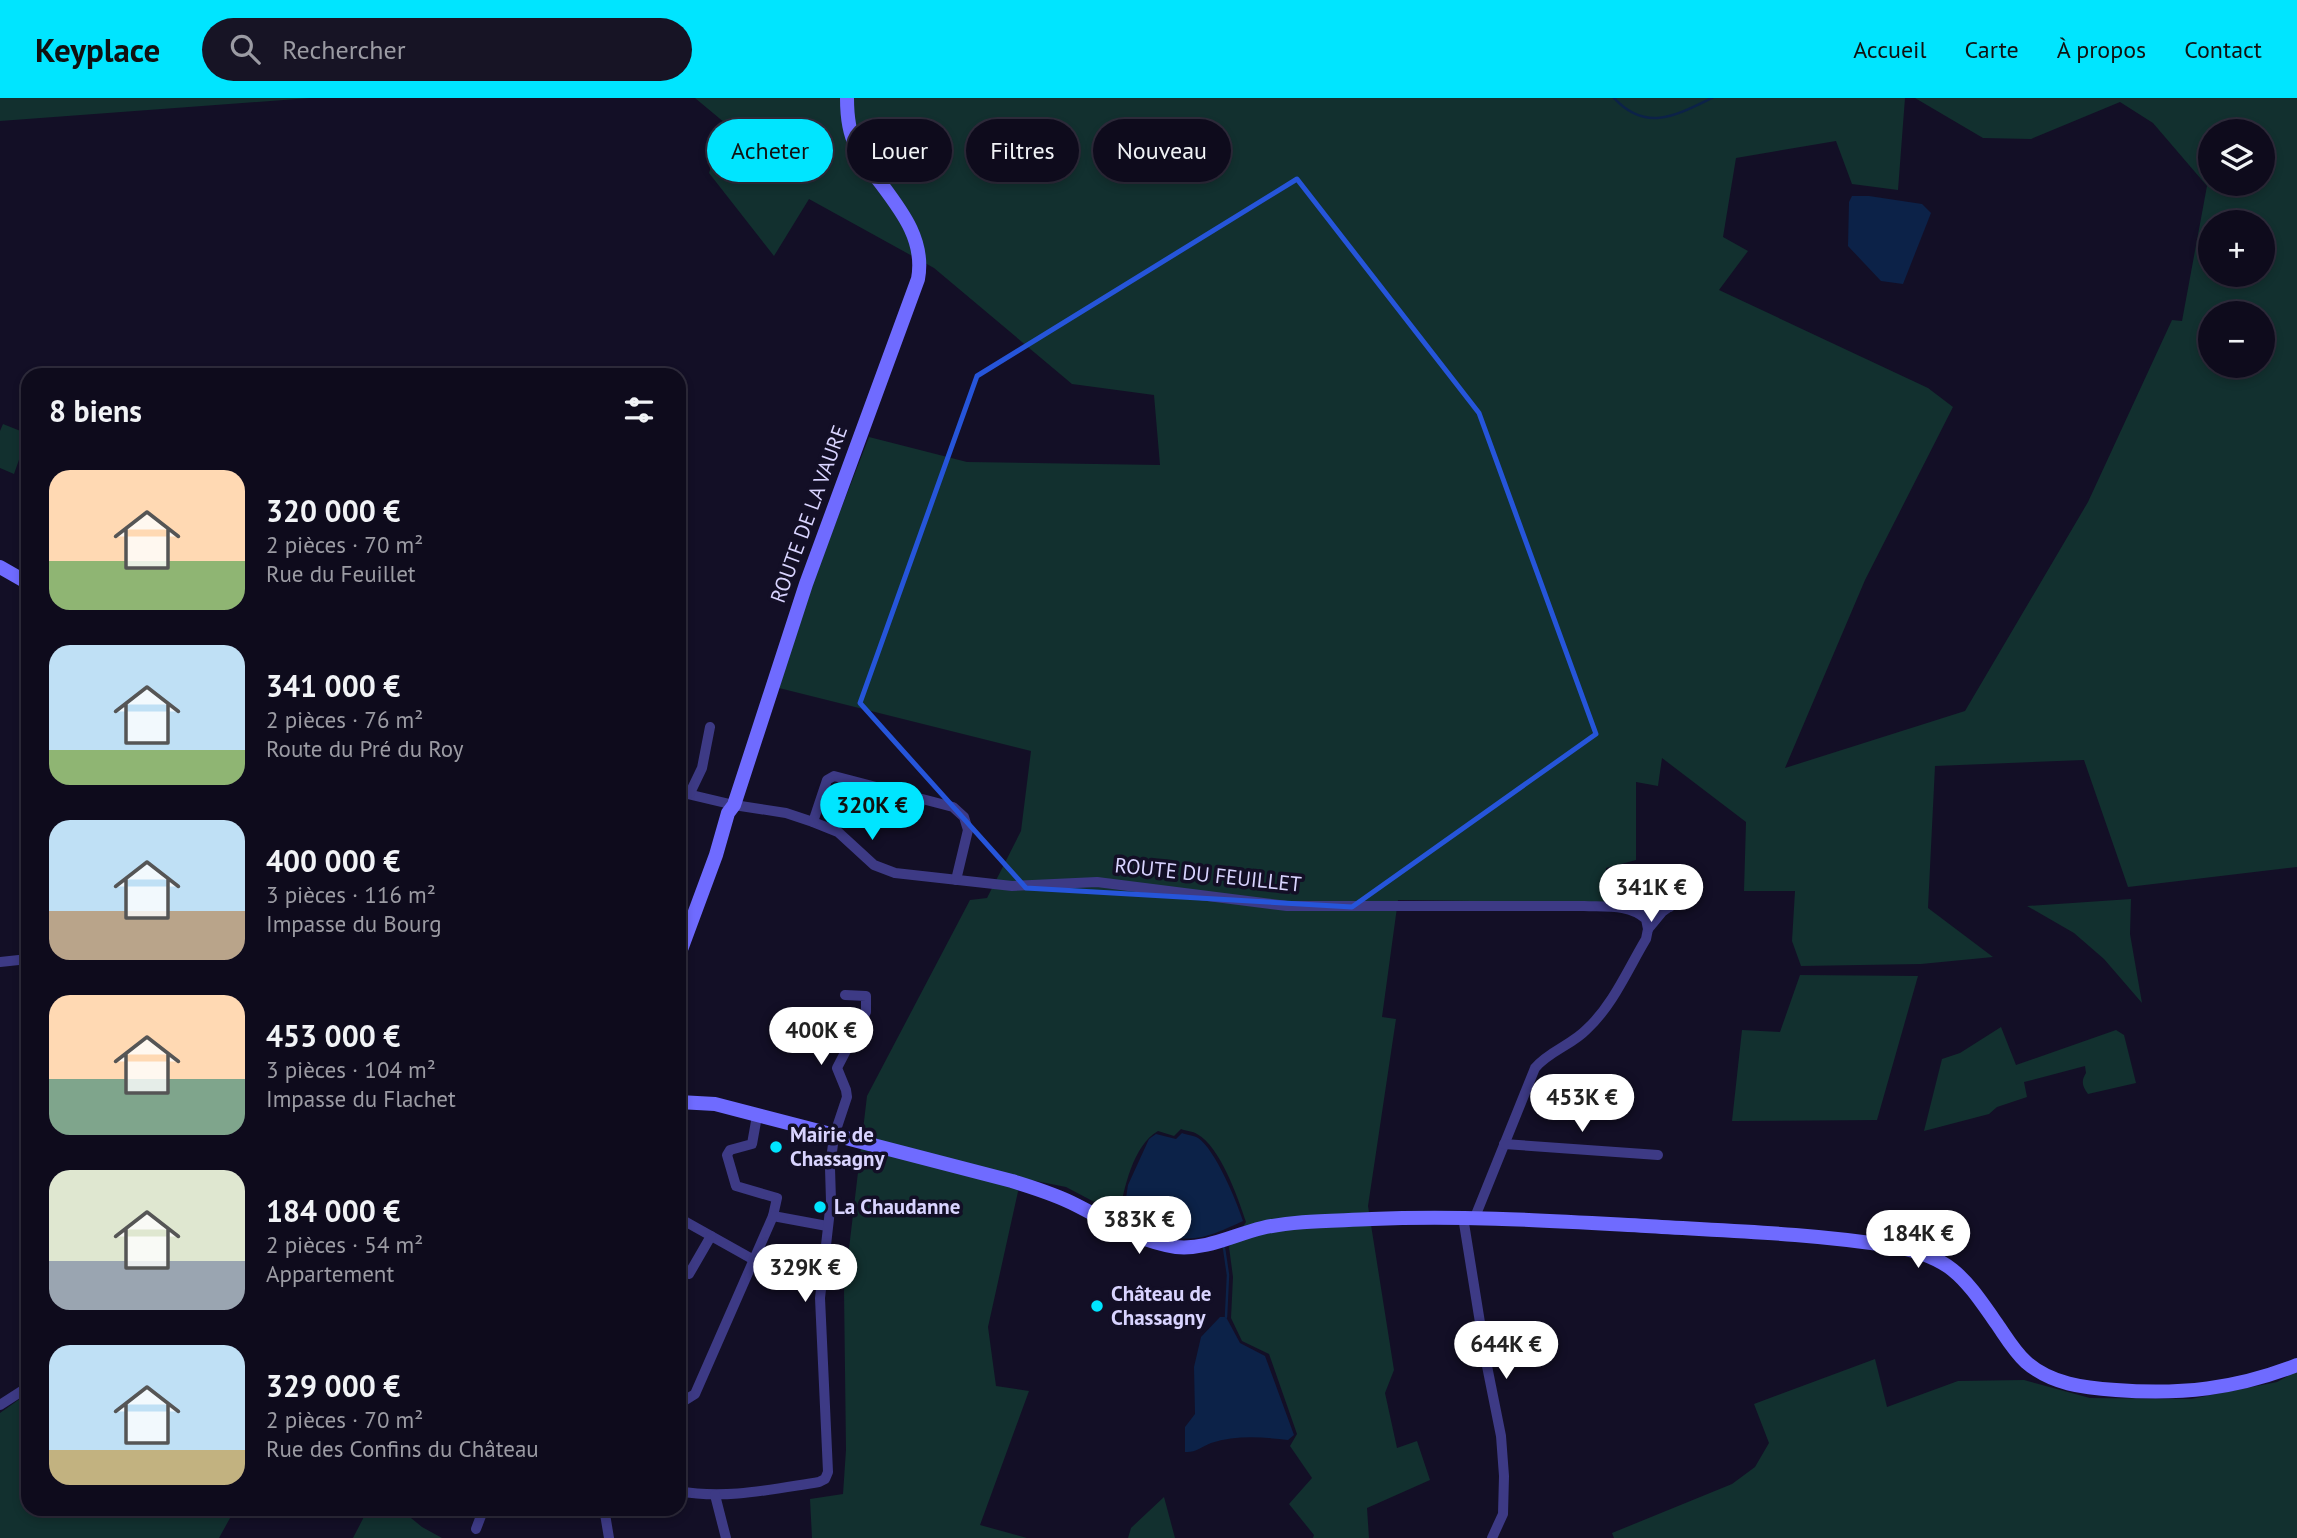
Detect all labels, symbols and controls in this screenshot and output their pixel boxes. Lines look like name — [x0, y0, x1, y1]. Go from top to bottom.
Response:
search box — [202, 18, 692, 81]
text: Keyplace — [35, 28, 160, 71]
icon: search — [226, 30, 264, 68]
text: Rechercher — [282, 33, 405, 66]
text: Accueil — [1853, 34, 1927, 65]
text: Carte — [1965, 34, 2019, 65]
text: À propos — [2057, 34, 2146, 65]
text: Contact — [2184, 34, 2262, 65]
chip: Acheter — [707, 119, 833, 182]
chip: Louer — [847, 119, 952, 182]
chip: Filtres — [966, 119, 1079, 182]
chip: Nouveau — [1093, 119, 1231, 182]
map controls — [2198, 119, 2275, 378]
button: layers — [2198, 119, 2275, 196]
button: + — [2198, 210, 2275, 287]
button: − — [2198, 301, 2275, 378]
text: 8 biens — [49, 391, 142, 430]
icon: filters — [620, 391, 658, 429]
street label: ROUTE DE LA VAURE — [764, 421, 853, 606]
text: 320 000 € — [266, 491, 400, 530]
icon: home — [105, 498, 189, 582]
text: 2 pièces · 70 m² — [266, 530, 423, 559]
text: Rue du Feuillet — [266, 559, 416, 588]
text: 341 000 € — [266, 666, 400, 705]
icon: home — [105, 673, 189, 757]
text: 2 pièces · 76 m² — [266, 705, 423, 734]
text: Route du Pré du Roy — [266, 734, 464, 763]
pin: 320K € — [815, 782, 929, 842]
text: 320K € — [836, 790, 908, 819]
text: 400 000 € — [266, 841, 400, 880]
icon: home — [105, 848, 189, 932]
street label: ROUTE DU FEUILLET — [1113, 851, 1303, 898]
pin: 341K € — [1594, 864, 1708, 924]
text: 341K € — [1615, 872, 1687, 901]
text: 3 pièces · 116 m² — [266, 880, 436, 909]
text: Impasse du Bourg — [266, 909, 442, 938]
pin: 400K € — [764, 1007, 878, 1067]
text: 400K € — [785, 1015, 857, 1044]
text: 453 000 € — [266, 1016, 400, 1055]
icon: home — [105, 1023, 189, 1107]
text: 3 pièces · 104 m² — [266, 1055, 436, 1084]
pin: 453K € — [1525, 1074, 1639, 1134]
text: 453K € — [1546, 1082, 1618, 1111]
text: Impasse du Flachet — [266, 1084, 456, 1113]
place label: Mairie de Chassagny — [790, 1121, 885, 1172]
marker: Mairie de Chassagny — [768, 1139, 784, 1155]
text: 184 000 € — [266, 1191, 400, 1230]
place label: La Chaudanne — [834, 1193, 960, 1220]
pin: 383K € — [1082, 1196, 1196, 1256]
icon: home — [105, 1198, 189, 1282]
marker: La Chaudanne — [812, 1199, 828, 1215]
text: 383K € — [1103, 1204, 1175, 1233]
pin: 184K € — [1861, 1210, 1975, 1270]
text: 184K € — [1882, 1218, 1954, 1247]
text: 2 pièces · 54 m² — [266, 1230, 423, 1259]
pin: 329K € — [748, 1244, 862, 1304]
text: 329K € — [769, 1252, 841, 1281]
text: Appartement — [266, 1259, 394, 1288]
place label: Château de Chassagny — [1111, 1280, 1212, 1331]
marker: Château de Chassagny — [1089, 1298, 1105, 1314]
pin: 644K € — [1449, 1322, 1563, 1381]
text: 644K € — [1470, 1329, 1542, 1358]
text: 329 000 € — [266, 1366, 400, 1405]
icon: home — [105, 1373, 189, 1457]
text: 2 pièces · 70 m² — [266, 1405, 423, 1434]
text: Rue des Confins du Château — [266, 1434, 539, 1463]

